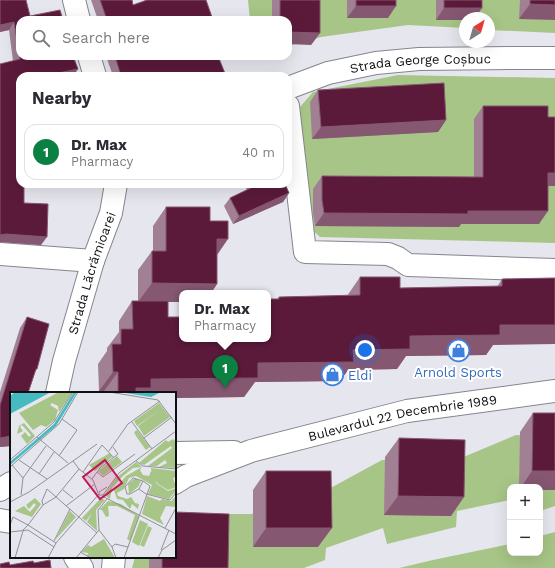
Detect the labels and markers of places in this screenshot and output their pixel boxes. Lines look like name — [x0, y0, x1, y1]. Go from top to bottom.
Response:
shop icon: Arnold Sports — [445, 337, 471, 363]
pin: 1 — [212, 355, 238, 388]
shop icon: Eldi — [320, 362, 346, 388]
place label: Arnold Sports — [414, 365, 502, 380]
place label: Eldi — [348, 368, 372, 383]

